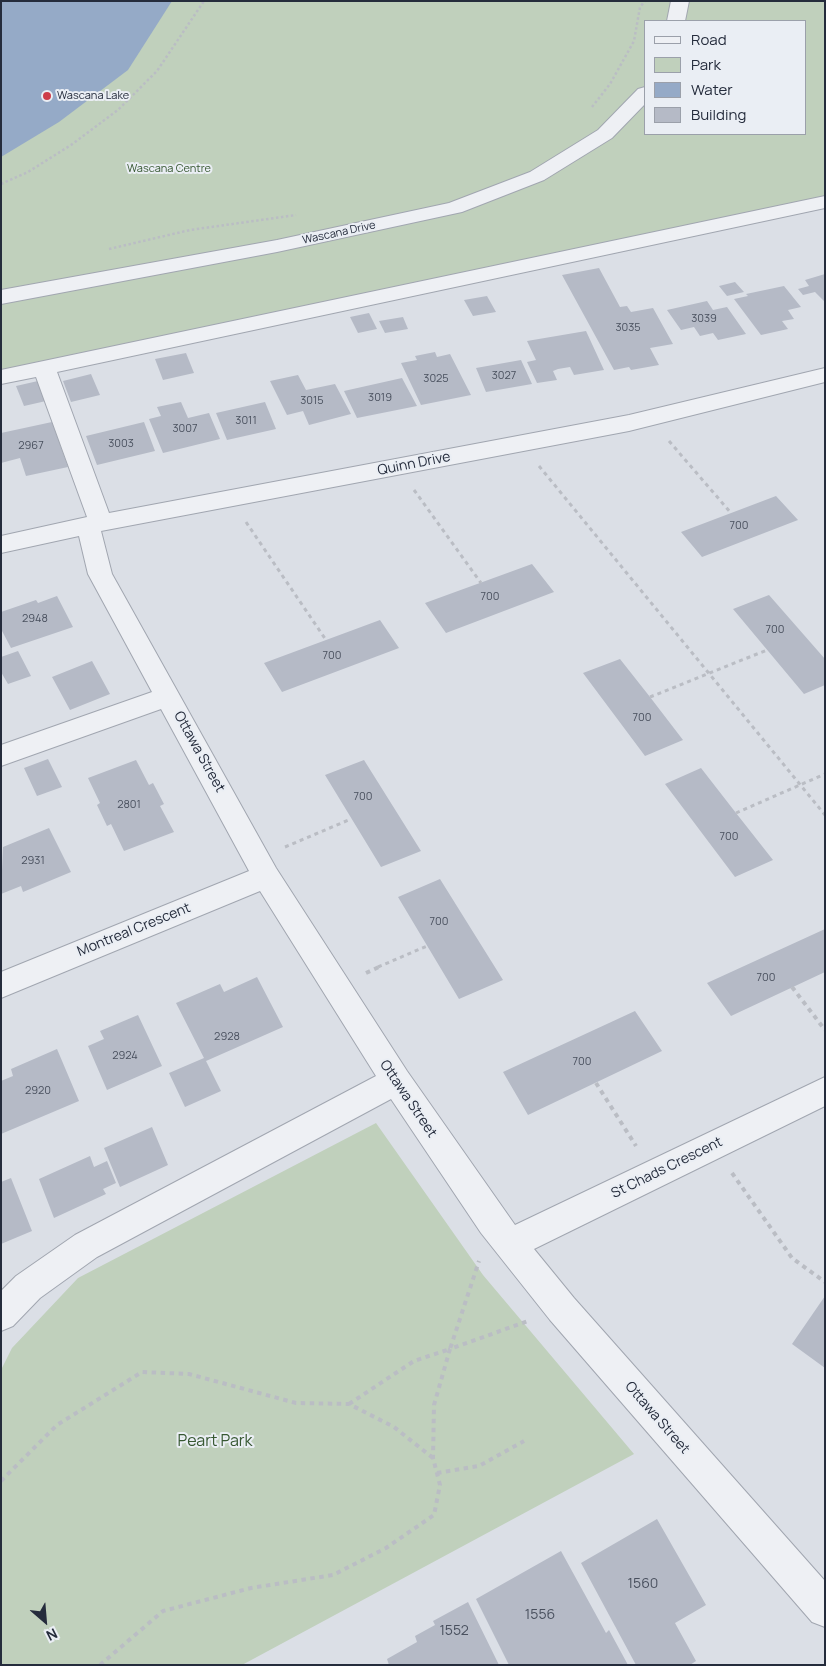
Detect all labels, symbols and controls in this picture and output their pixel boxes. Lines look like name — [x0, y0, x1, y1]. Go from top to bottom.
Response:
legend — [644, 20, 806, 135]
text: Road — [691, 29, 727, 50]
text: Park — [691, 54, 721, 75]
text: Water — [691, 79, 733, 100]
place label: Wascana Lake — [57, 89, 129, 103]
marker: Wascana Lake — [41, 90, 53, 102]
text: Building — [691, 104, 746, 125]
park label: Wascana Centre — [127, 162, 211, 176]
street label: Wascana Drive — [301, 219, 377, 247]
house number: 3039 — [691, 312, 717, 326]
house number: 3035 — [615, 321, 641, 335]
house number: 3027 — [492, 369, 516, 383]
house number: 3025 — [423, 372, 449, 386]
house number: 3019 — [368, 391, 392, 405]
house number: 3015 — [300, 394, 324, 408]
house number: 3011 — [235, 414, 257, 428]
house number: 3007 — [172, 422, 198, 436]
house number: 3003 — [108, 437, 134, 451]
house number: 2967 — [18, 439, 44, 453]
street label: Quinn Drive — [376, 449, 452, 479]
house number: 700 — [730, 519, 748, 533]
house number: 700 — [481, 590, 499, 604]
house number: 2948 — [22, 612, 48, 626]
house number: 700 — [766, 623, 784, 637]
house number: 700 — [323, 649, 341, 663]
street label: Ottawa Street — [170, 709, 228, 795]
house number: 700 — [633, 711, 651, 725]
house number: 700 — [354, 790, 372, 804]
house number: 2801 — [117, 798, 141, 812]
house number: 700 — [720, 830, 738, 844]
house number: 2931 — [21, 854, 45, 868]
street label: Montreal Crescent — [75, 900, 193, 960]
house number: 700 — [430, 915, 448, 929]
house number: 700 — [757, 971, 775, 985]
house number: 2928 — [214, 1030, 240, 1044]
house number: 2924 — [112, 1049, 138, 1063]
house number: 700 — [573, 1055, 591, 1069]
street label: Ottawa Street — [376, 1057, 440, 1141]
house number: 2920 — [25, 1084, 51, 1098]
street label: St Chads Crescent — [609, 1134, 725, 1202]
street label: Ottawa Street — [621, 1379, 693, 1457]
park label: Peart Park — [178, 1432, 252, 1452]
house number: 1560 — [628, 1576, 658, 1592]
north arrow — [20, 1596, 70, 1646]
house number: 1556 — [525, 1607, 555, 1623]
house number: 1552 — [439, 1623, 469, 1639]
text: N — [43, 1624, 61, 1646]

